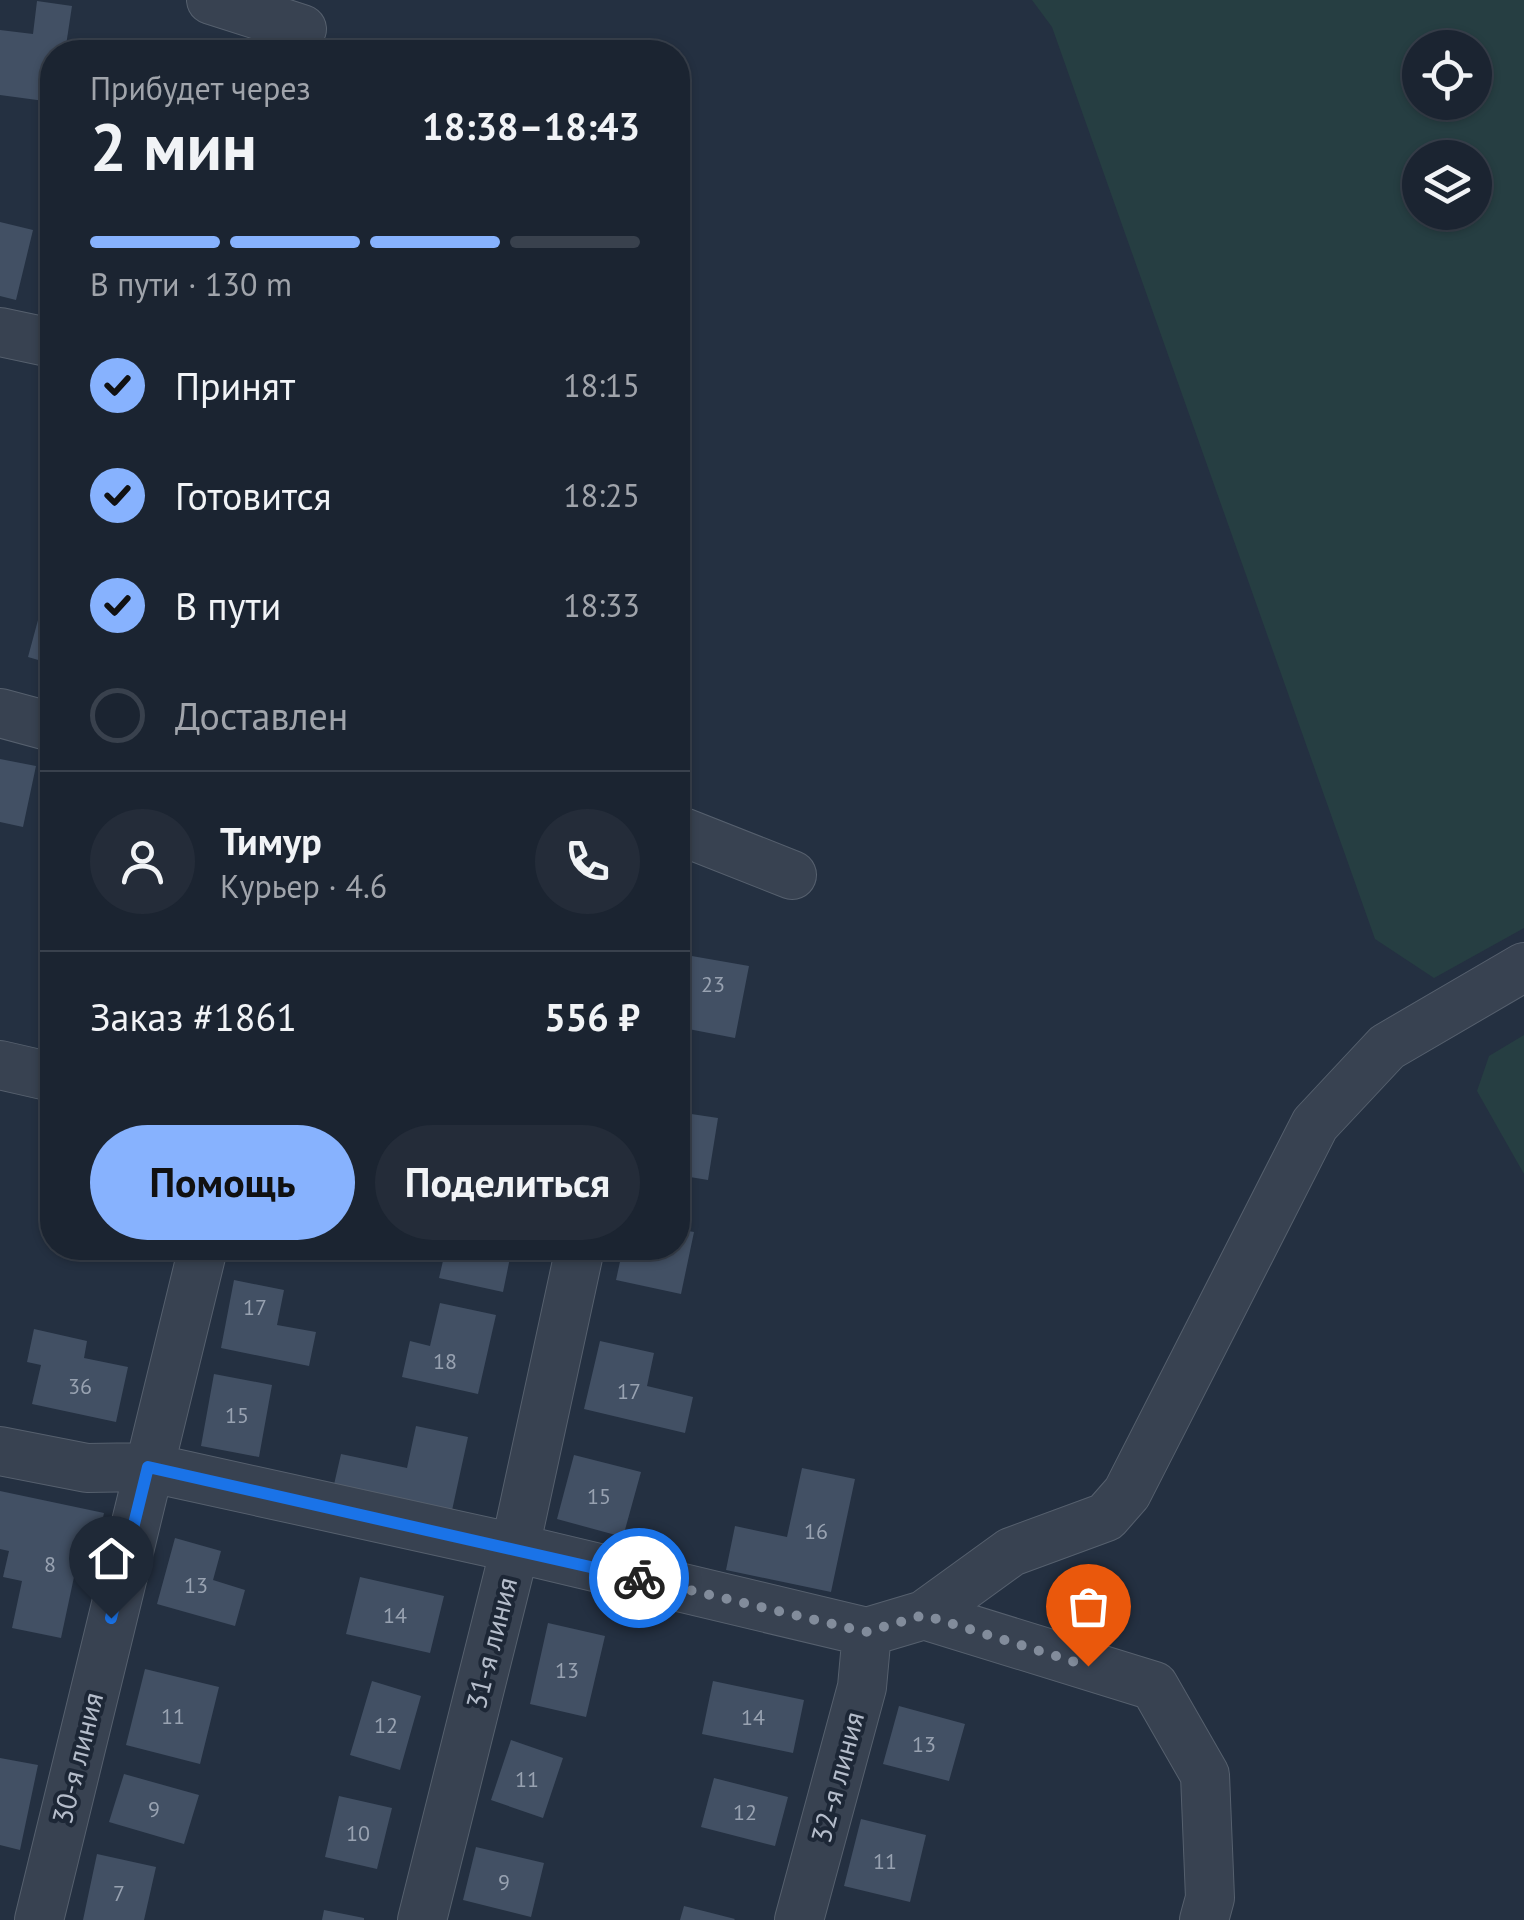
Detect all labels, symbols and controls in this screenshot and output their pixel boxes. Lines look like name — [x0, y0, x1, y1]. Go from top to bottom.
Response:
map controls — [1402, 30, 1492, 230]
button: locate — [1402, 30, 1492, 120]
text: Прибудет через — [90, 67, 311, 109]
text: 18:38–18:43 — [422, 101, 640, 150]
text: 2 мин — [90, 104, 257, 188]
button: layers — [1402, 140, 1492, 230]
text: В пути · 130 m — [90, 263, 292, 305]
icon: check — [90, 358, 145, 413]
text: Принят — [175, 361, 295, 410]
text: 18:15 — [563, 364, 640, 406]
icon: check — [90, 468, 145, 523]
text: Готовится — [175, 471, 332, 520]
text: 18:25 — [563, 474, 640, 516]
icon: check — [90, 578, 145, 633]
text: В пути — [175, 581, 281, 630]
text: 18:33 — [563, 584, 640, 626]
text: Доставлен — [175, 691, 348, 740]
button: person — [90, 809, 195, 914]
button: phone — [535, 809, 640, 914]
text: Тимур — [220, 816, 322, 865]
text: Курьер · 4.6 — [220, 865, 387, 907]
house number: 23 — [701, 970, 725, 998]
text: Заказ #1861 — [90, 992, 297, 1041]
text: 556 ₽ — [544, 992, 640, 1041]
button: Помощь — [90, 1125, 355, 1240]
button: Поделиться — [375, 1125, 640, 1240]
house number: 17 — [243, 1293, 267, 1321]
house number: 18 — [433, 1347, 457, 1375]
house number: 36 — [68, 1372, 92, 1400]
house number: 17 — [617, 1377, 641, 1405]
house number: 15 — [225, 1401, 249, 1429]
house number: 15 — [587, 1482, 611, 1510]
pin — [69, 1516, 154, 1619]
house number: 16 — [804, 1517, 828, 1545]
courier — [589, 1528, 689, 1628]
icon: home — [84, 1531, 139, 1586]
house number: 8 — [44, 1550, 56, 1578]
icon: bike — [612, 1551, 667, 1606]
pin — [1046, 1564, 1131, 1667]
house number: 13 — [184, 1571, 208, 1599]
street label: 31-я линия — [457, 1573, 525, 1713]
icon: bag — [1061, 1579, 1116, 1634]
house number: 14 — [383, 1601, 407, 1629]
house number: 13 — [555, 1656, 579, 1684]
street label: 30-я линия — [43, 1688, 111, 1828]
house number: 11 — [161, 1702, 185, 1730]
house number: 14 — [741, 1703, 765, 1731]
street label: 32-я линия — [802, 1707, 872, 1847]
house number: 12 — [374, 1711, 398, 1739]
house number: 13 — [912, 1730, 936, 1758]
house number: 11 — [515, 1765, 539, 1793]
house number: 9 — [148, 1795, 160, 1823]
house number: 12 — [733, 1798, 757, 1826]
house number: 10 — [346, 1819, 370, 1847]
house number: 11 — [873, 1847, 897, 1875]
house number: 9 — [498, 1868, 510, 1896]
house number: 7 — [113, 1879, 125, 1907]

